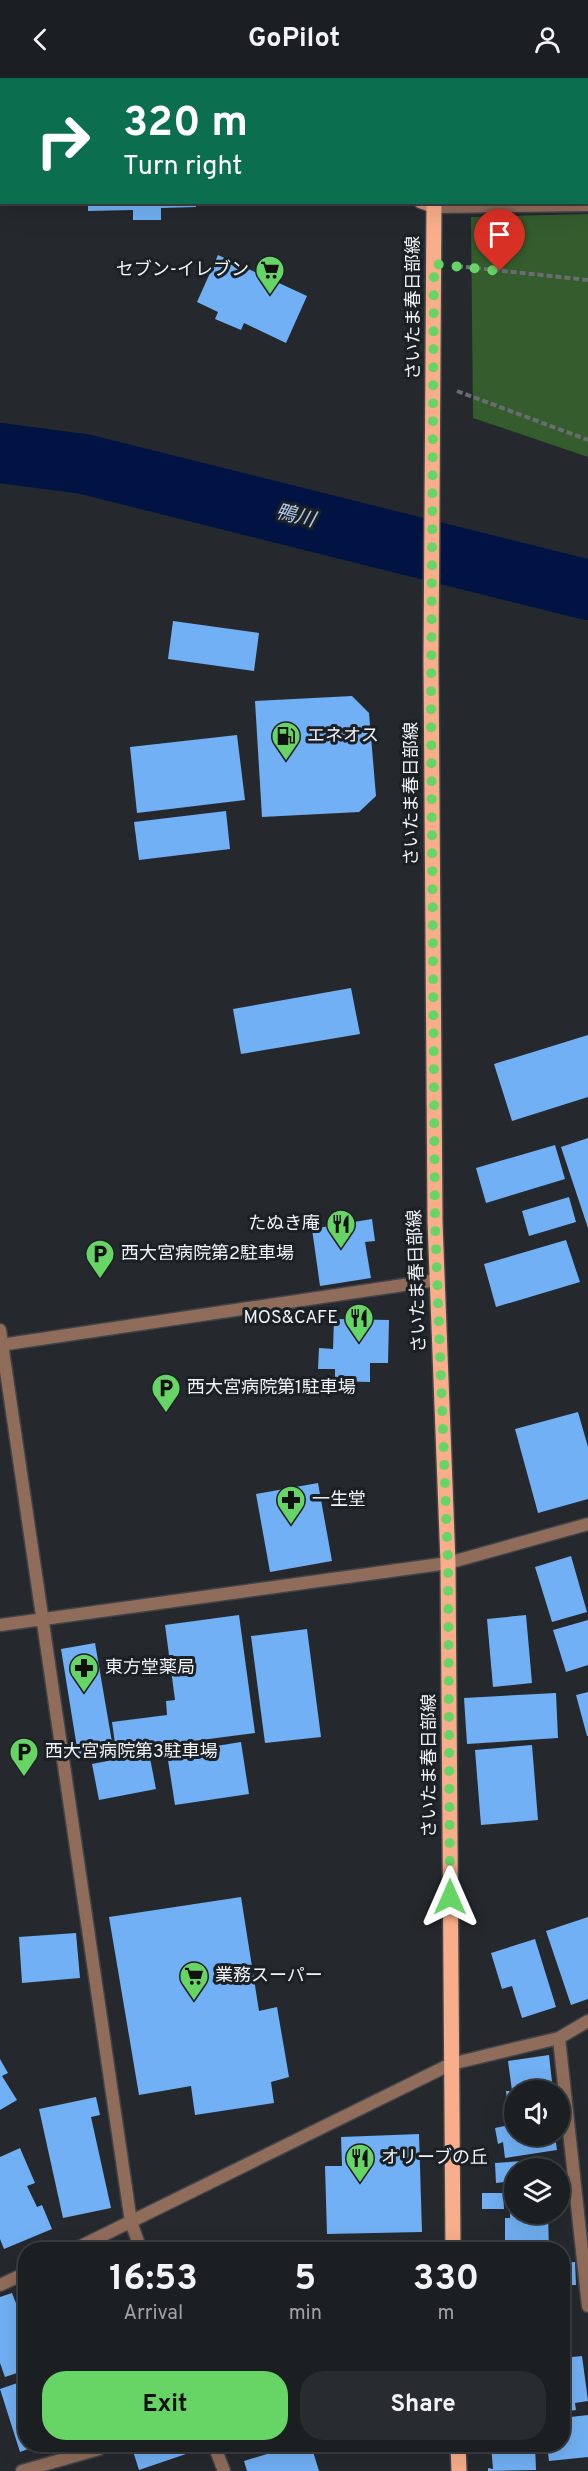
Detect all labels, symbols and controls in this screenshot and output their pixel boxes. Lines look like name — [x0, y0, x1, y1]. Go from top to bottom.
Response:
text: GoPilot — [248, 22, 340, 56]
icon: back — [24, 23, 57, 56]
icon: person — [531, 23, 564, 56]
text: 320 m — [123, 98, 248, 151]
icon: right — [24, 102, 102, 180]
text: Turn right — [123, 150, 242, 184]
pin — [474, 209, 525, 271]
icon: arrive — [483, 218, 516, 251]
street label: さいたま春日部線 — [403, 236, 426, 380]
supermarket icon: セブン-イレブン — [254, 254, 286, 296]
place label: セブン-イレブン — [116, 259, 249, 282]
water label: 鴨川 — [272, 500, 319, 535]
fuel station icon: エネオス — [270, 720, 302, 762]
street label: さいたま春日部線 — [401, 722, 424, 866]
place label: エネオス — [307, 725, 379, 748]
restaurant icon: たぬき庵 — [325, 1208, 357, 1250]
street label: さいたま春日部線 — [404, 1209, 432, 1353]
place label: たぬき庵 — [248, 1213, 320, 1236]
parking icon: 西大宮病院第2駐車場 — [84, 1238, 116, 1280]
place label: 西大宮病院第2駐車場 — [121, 1243, 294, 1266]
restaurant icon: MOS&CAFE — [343, 1302, 375, 1344]
place label: MOS&CAFE — [243, 1307, 338, 1330]
parking icon: 西大宮病院第1駐車場 — [150, 1372, 182, 1414]
place label: 西大宮病院第1駐車場 — [187, 1377, 356, 1400]
pharmacy icon: 一生堂 — [275, 1484, 307, 1526]
place label: 一生堂 — [312, 1489, 366, 1512]
pharmacy icon: 東方堂薬局 — [68, 1652, 100, 1694]
place label: 東方堂薬局 — [105, 1657, 195, 1680]
street label: さいたま春日部線 — [419, 1694, 442, 1838]
parking icon: 西大宮病院第3駐車場 — [8, 1736, 40, 1778]
place label: 西大宮病院第3駐車場 — [45, 1741, 218, 1764]
position arrow — [418, 1865, 482, 1929]
supermarket icon: 業務スーパー — [178, 1960, 210, 2002]
place label: 業務スーパー — [215, 1965, 323, 1988]
map controls — [504, 2080, 570, 2224]
button: sound — [504, 2080, 570, 2146]
restaurant icon: オリーブの丘 — [344, 2142, 376, 2184]
place label: オリーブの丘 — [381, 2147, 488, 2170]
button: layers — [504, 2158, 570, 2224]
text: 16:53 — [109, 2257, 198, 2303]
text: 5 — [294, 2257, 316, 2303]
text: 330 — [413, 2257, 479, 2303]
text: Arrival — [124, 2301, 183, 2327]
text: min — [289, 2301, 322, 2327]
text: m — [437, 2301, 454, 2327]
button: Exit — [42, 2371, 288, 2440]
button: Share — [300, 2371, 546, 2440]

